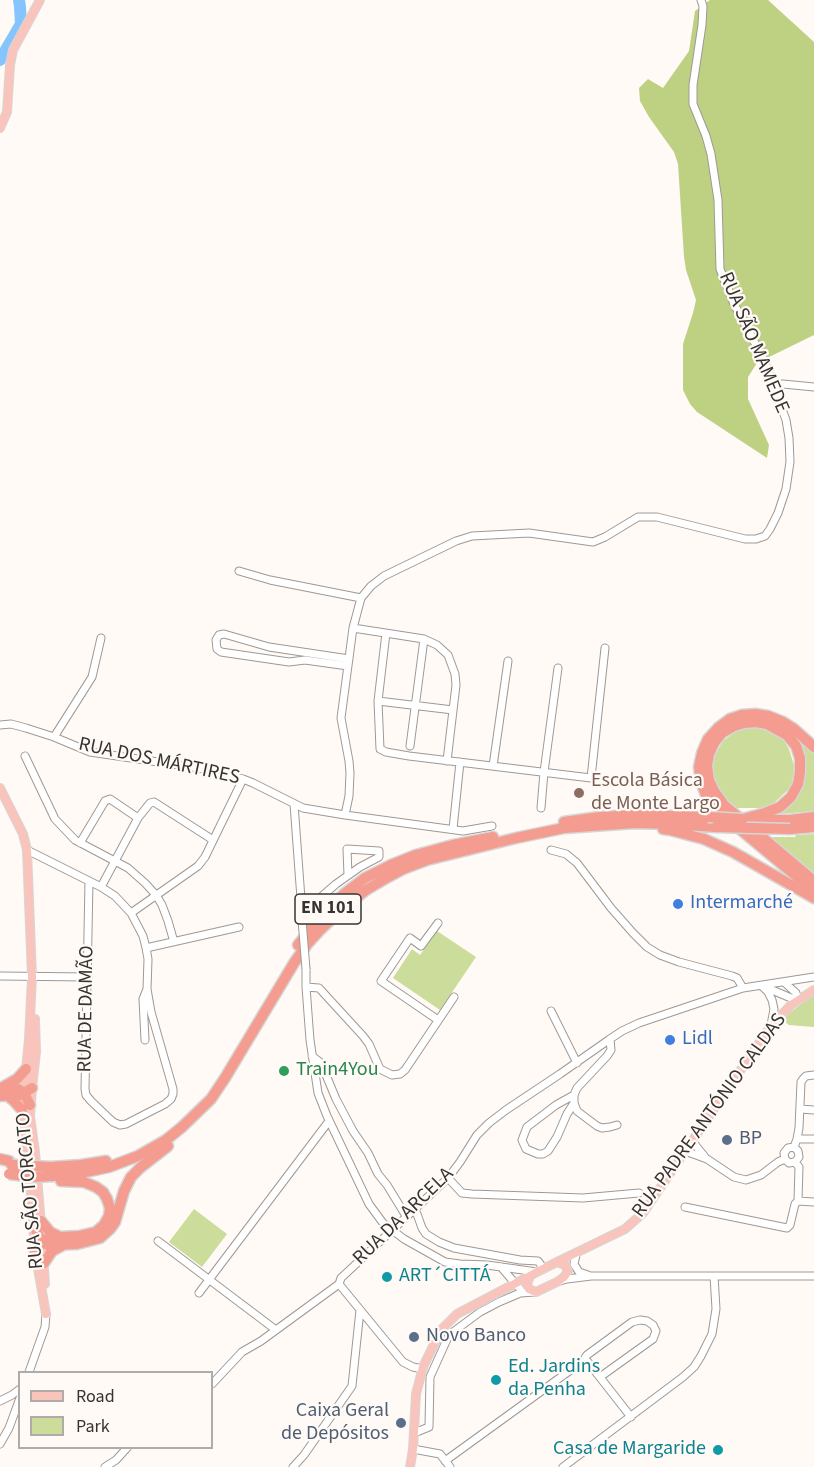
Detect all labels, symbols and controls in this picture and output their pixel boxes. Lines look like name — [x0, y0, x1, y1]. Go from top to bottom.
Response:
street label: RUA SÃO MAMEDE — [712, 269, 794, 417]
street label: RUA DOS MÁRTIRES — [76, 733, 242, 791]
place label: Escola Básica de Monte Largo — [591, 770, 720, 817]
marker: Escola Básica de Monte Largo — [572, 786, 586, 800]
place label: Intermarché — [690, 892, 793, 916]
road number: EN 101 — [295, 894, 361, 924]
marker: Intermarché — [671, 897, 685, 911]
street label: RUA DE DAMÃO — [74, 945, 100, 1073]
street label: RUA PADRE ANTÓNIO CALDAS — [628, 1009, 792, 1223]
place label: Lidl — [682, 1028, 713, 1052]
marker: Lidl — [663, 1033, 677, 1047]
place label: Train4You — [296, 1059, 379, 1083]
marker: Train4You — [277, 1064, 291, 1078]
street label: RUA SÃO TORCATO — [12, 1112, 50, 1270]
place label: BP — [739, 1128, 762, 1152]
marker: BP — [720, 1133, 734, 1147]
street label: RUA DA ARCELA — [349, 1163, 459, 1271]
place label: ART´CITTÁ — [399, 1265, 491, 1289]
marker: ART´CITTÁ — [380, 1270, 394, 1284]
place label: Novo Banco — [426, 1325, 526, 1349]
marker: Novo Banco — [407, 1330, 421, 1344]
place label: Ed. Jardins da Penha — [508, 1356, 600, 1403]
legend — [18, 1371, 213, 1449]
marker: Ed. Jardins da Penha — [489, 1373, 503, 1387]
text: Road — [76, 1384, 115, 1409]
place label: Caixa Geral de Depósitos — [281, 1400, 389, 1447]
text: Park — [76, 1414, 110, 1439]
marker: Caixa Geral de Depósitos — [394, 1416, 408, 1430]
place label: Casa de Margaride — [553, 1438, 706, 1462]
marker: Casa de Margaride — [711, 1443, 725, 1457]

